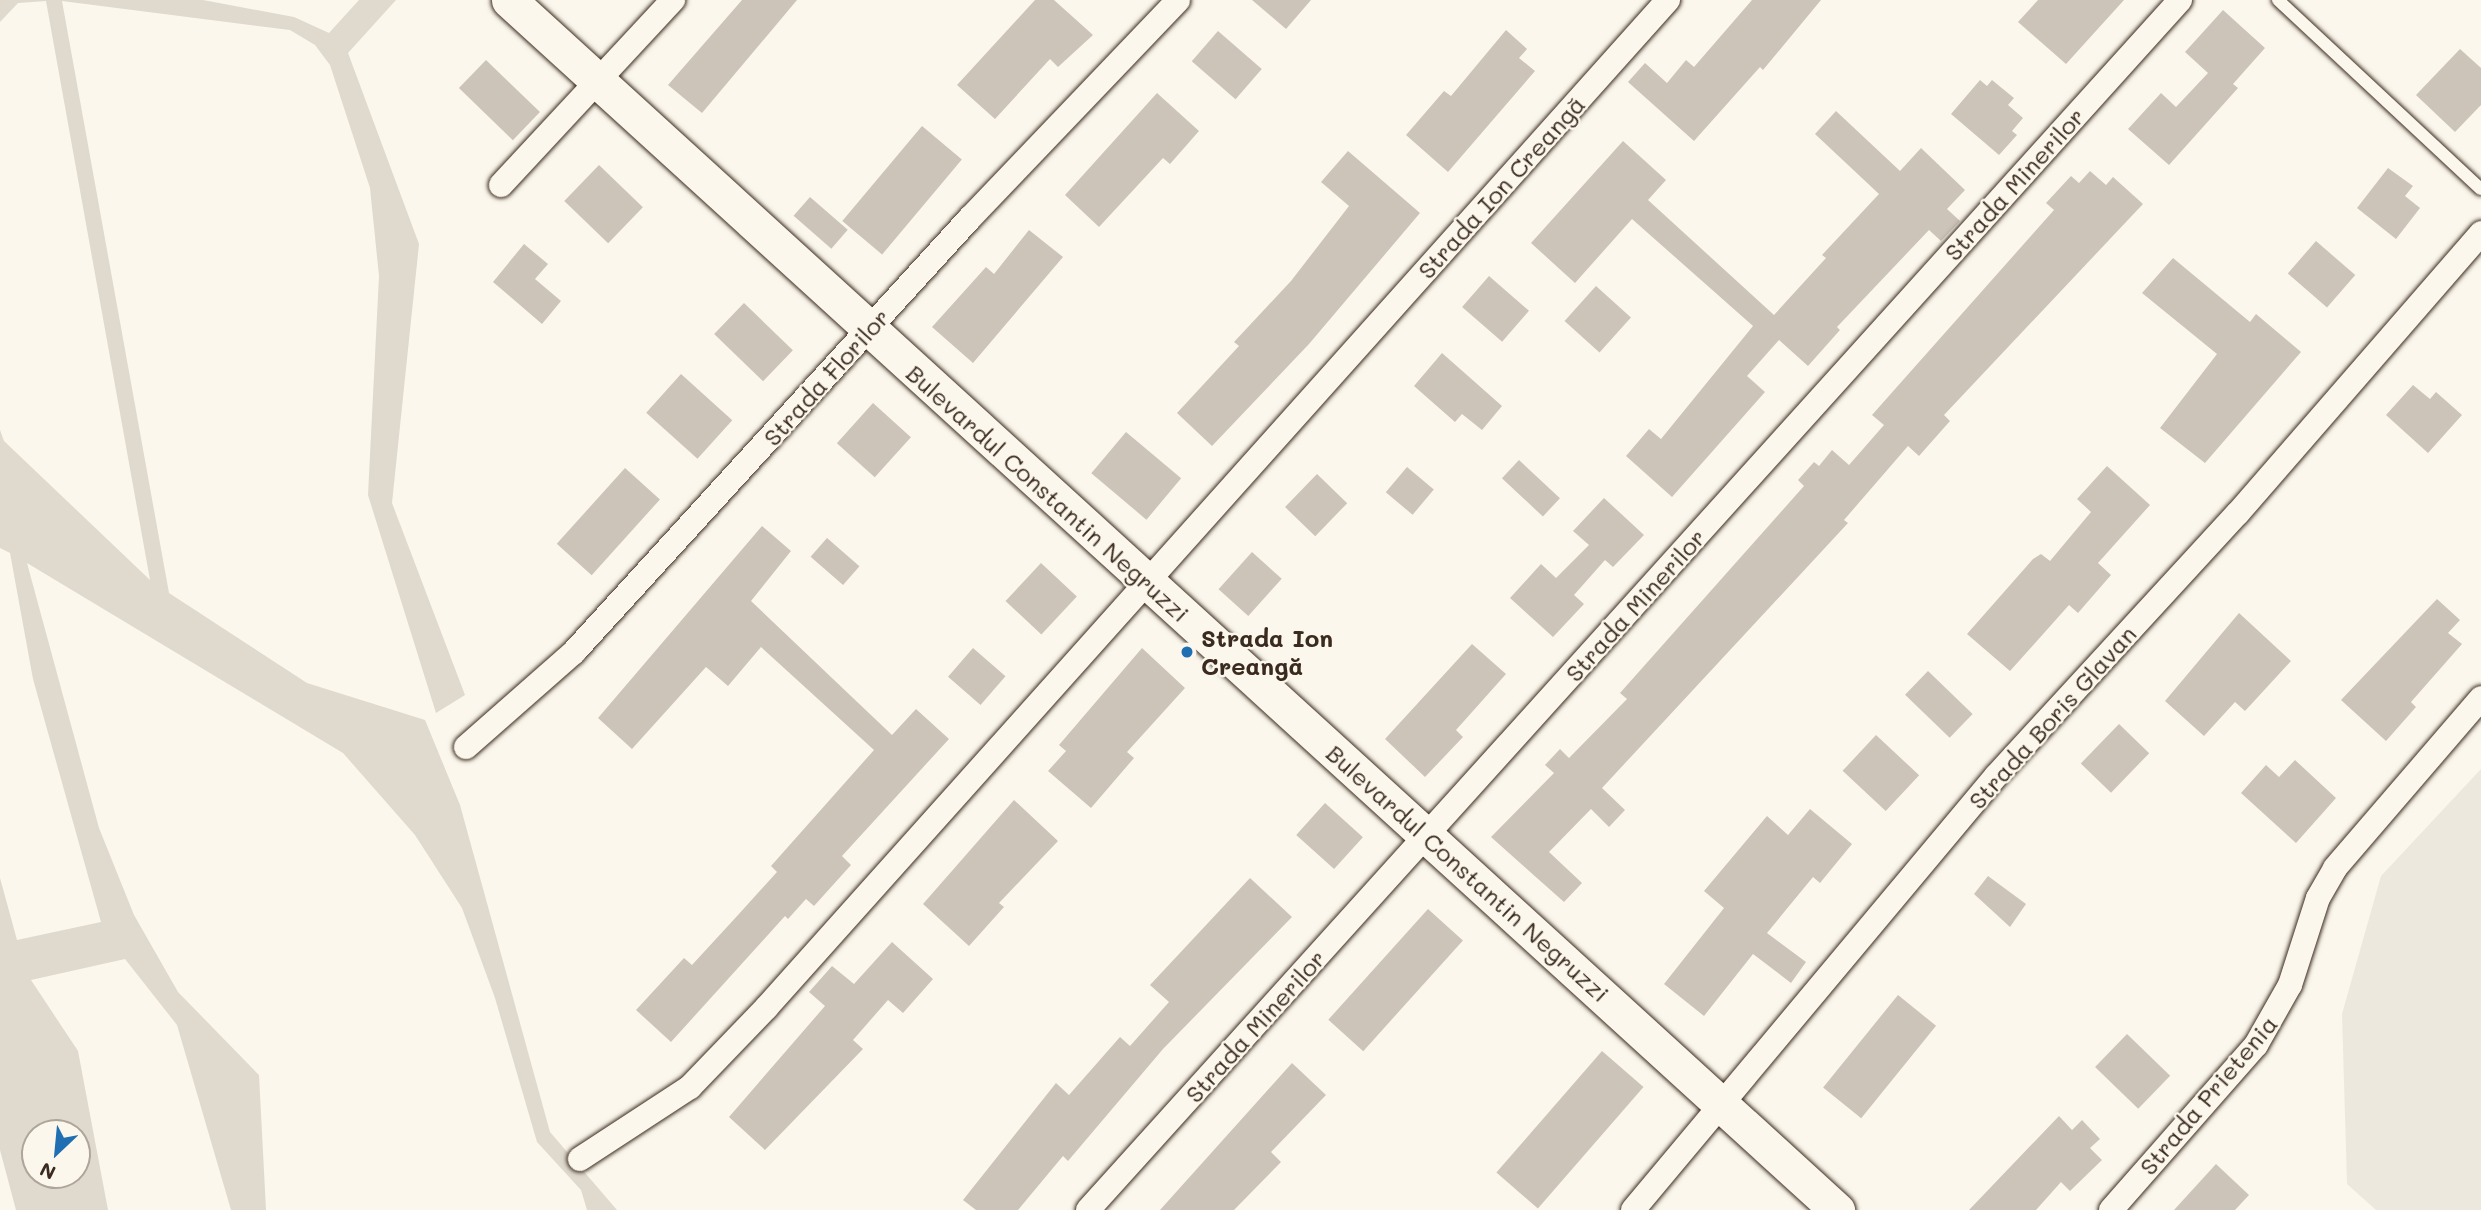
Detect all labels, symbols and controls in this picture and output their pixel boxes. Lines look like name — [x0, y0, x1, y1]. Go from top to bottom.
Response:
street label: Strada Ion Creangă — [1411, 90, 1591, 284]
street label: Strada Minerilor — [1938, 102, 2090, 266]
street label: Strada Florilor — [757, 303, 895, 451]
street label: Bulevardul Constantin Negruzzi — [901, 358, 1195, 628]
street label: Strada Minerilor — [1559, 523, 1711, 687]
street label: Strada Boris Glavan — [1962, 619, 2142, 815]
place label: Strada Ion Creangă — [1201, 624, 1333, 680]
marker: Strada Ion Creangă — [1179, 644, 1195, 660]
street label: Bulevardul Constantin Negruzzi — [1321, 738, 1615, 1008]
street label: Strada Minerilor — [1179, 944, 1331, 1108]
street label: Strada Prietenia — [2133, 1010, 2283, 1180]
north arrow — [21, 1119, 91, 1189]
text: N — [35, 1157, 59, 1186]

